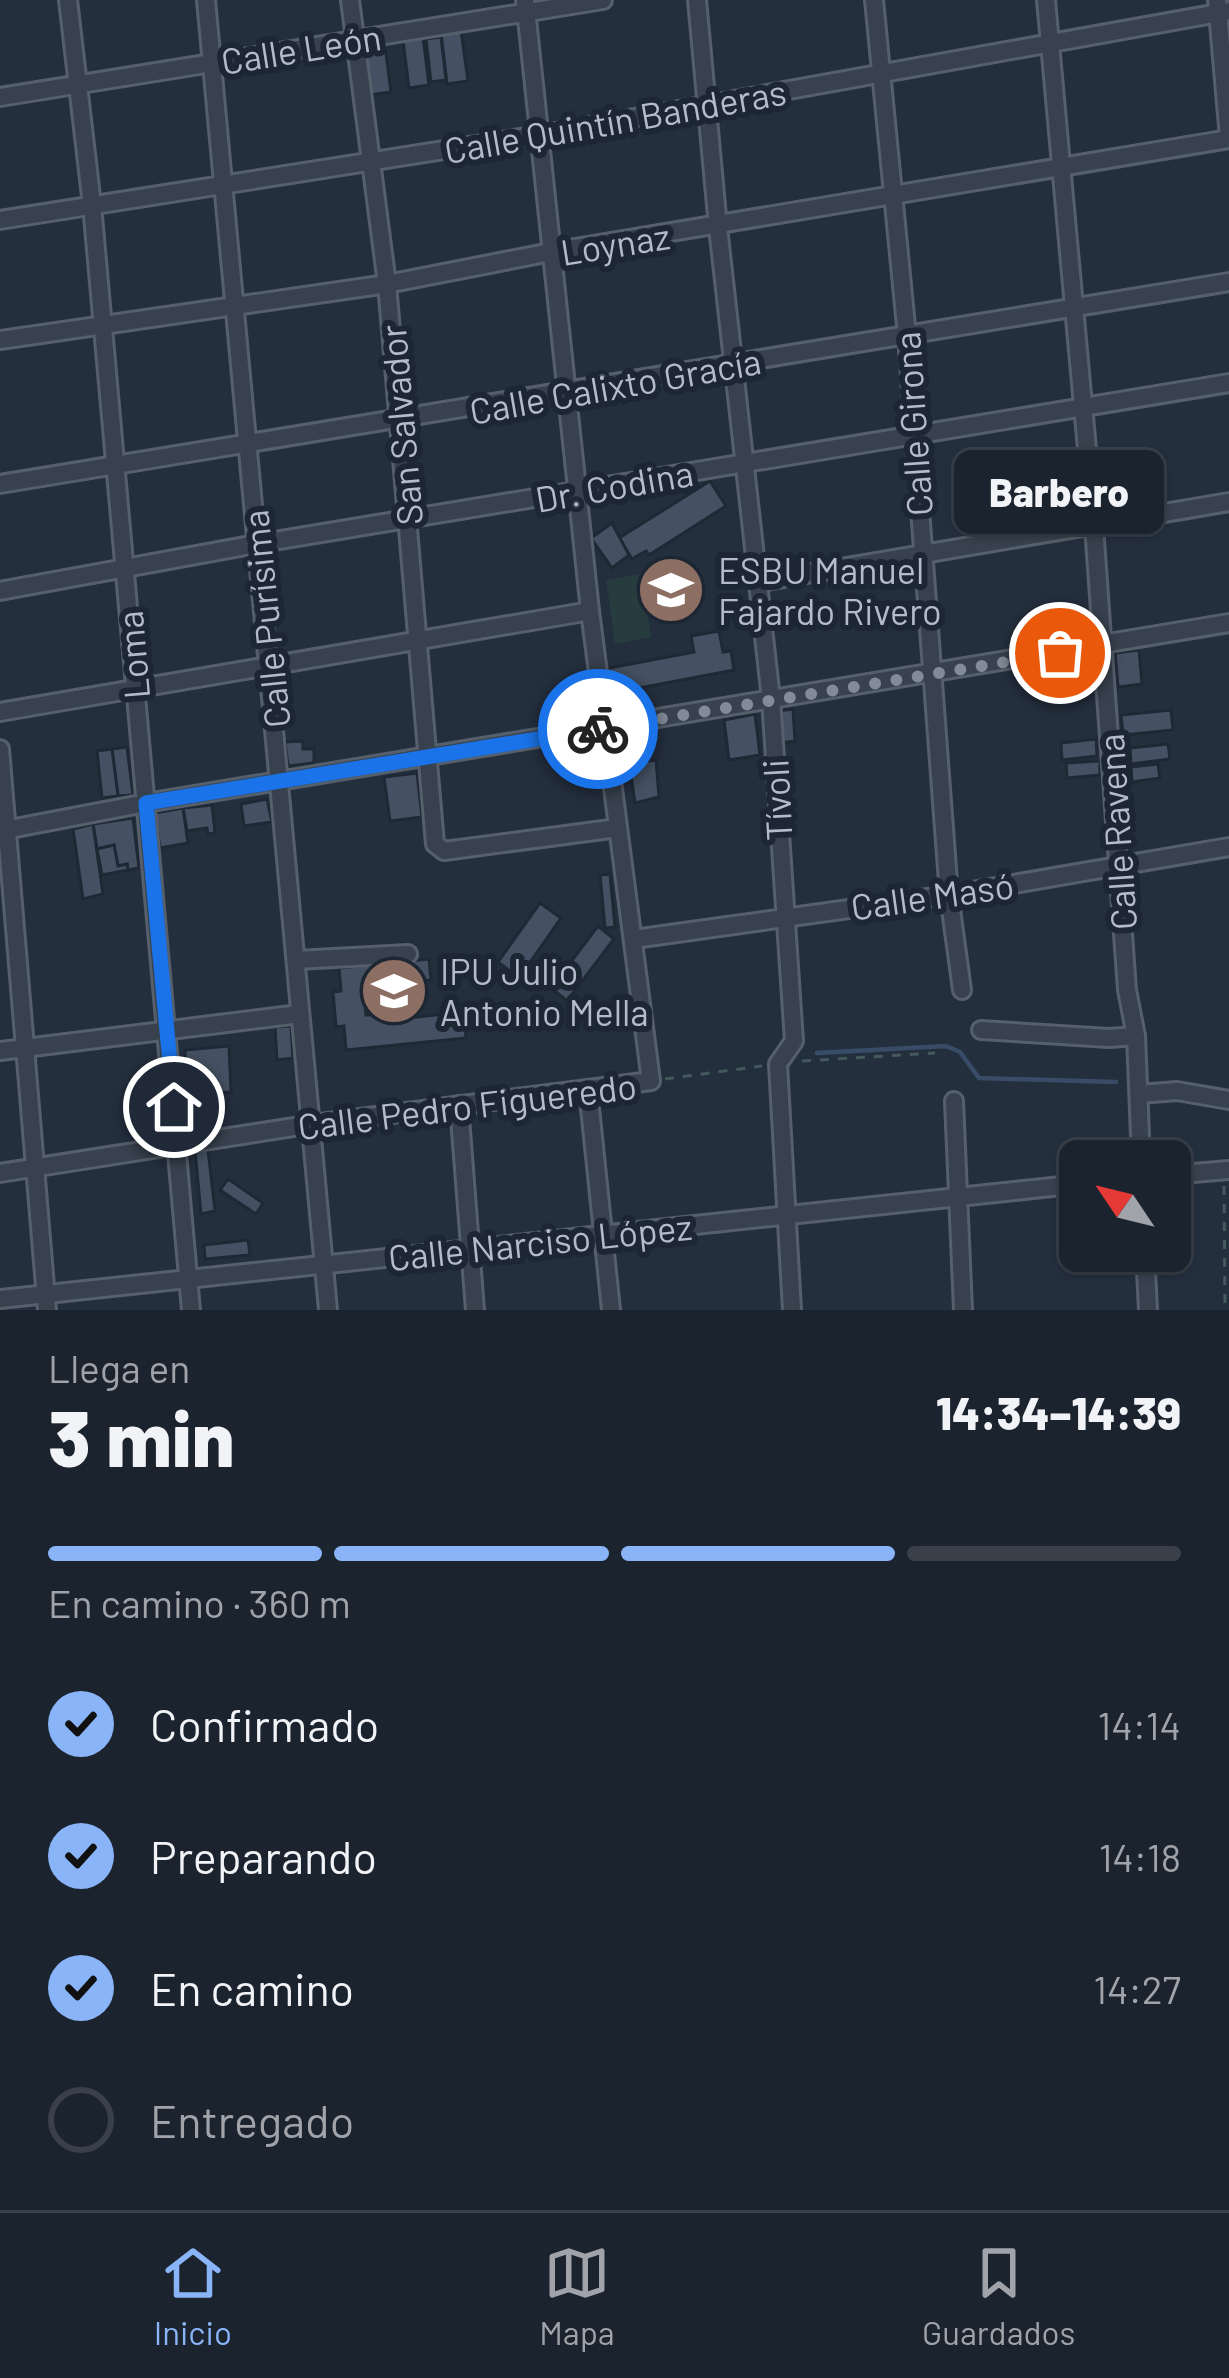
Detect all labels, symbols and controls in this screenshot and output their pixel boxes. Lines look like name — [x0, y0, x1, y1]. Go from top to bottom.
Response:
street label: Calle León — [218, 14, 384, 82]
street label: Calle Quintín Banderas — [441, 69, 789, 171]
street label: Loynaz — [557, 213, 673, 273]
street label: San Salvador — [370, 323, 430, 527]
street label: Calle Girona — [884, 330, 940, 518]
street label: Calle Calixto Gracía — [466, 338, 764, 432]
callout: Barbero — [955, 449, 1165, 533]
street label: Dr. Codina — [532, 450, 696, 520]
text: Barbero — [989, 468, 1129, 515]
street label: Calle Purísima — [232, 508, 298, 730]
place label: ESBU Manuel Fajardo Rivero — [718, 548, 942, 632]
school or university icon: ESBU Manuel Fajardo Rivero — [636, 555, 706, 625]
pin — [1009, 602, 1111, 704]
street label: Loma — [107, 609, 157, 701]
icon: bag — [1027, 620, 1093, 686]
courier — [538, 669, 658, 789]
icon: bike — [565, 696, 631, 762]
street label: Calle Ravena — [1088, 732, 1144, 932]
street label: Tívoli — [752, 758, 800, 842]
street label: Calle Masó — [848, 862, 1016, 928]
place label: IPU Julio Antonio Mella — [440, 949, 649, 1033]
school or university icon: IPU Julio Antonio Mella — [359, 956, 429, 1026]
pin — [123, 1056, 225, 1158]
street label: Calle Pedro Figueredo — [295, 1063, 639, 1147]
icon: home — [141, 1074, 207, 1140]
north arrow — [1059, 1140, 1191, 1272]
map controls — [1059, 1140, 1191, 1272]
street label: Calle Narciso López — [386, 1204, 694, 1278]
text: Llega en — [48, 1344, 190, 1391]
text: 14:34–14:39 — [936, 1385, 1181, 1439]
text: 3 min — [48, 1389, 235, 1483]
text: En camino · 360 m — [48, 1579, 351, 1626]
icon: check — [48, 1691, 114, 1757]
text: Confirmado — [150, 1697, 379, 1751]
text: 14:14 — [1098, 1701, 1181, 1748]
icon: check — [48, 1823, 114, 1889]
text: Preparando — [150, 1829, 377, 1883]
text: 14:18 — [1099, 1833, 1181, 1880]
icon: check — [48, 1955, 114, 2021]
text: En camino — [150, 1961, 354, 2015]
text: 14:27 — [1093, 1965, 1181, 2012]
text: Entregado — [150, 2093, 354, 2147]
tab: Inicio — [154, 2240, 232, 2352]
tab: Mapa — [539, 2240, 615, 2352]
tab: Guardados — [922, 2240, 1075, 2352]

